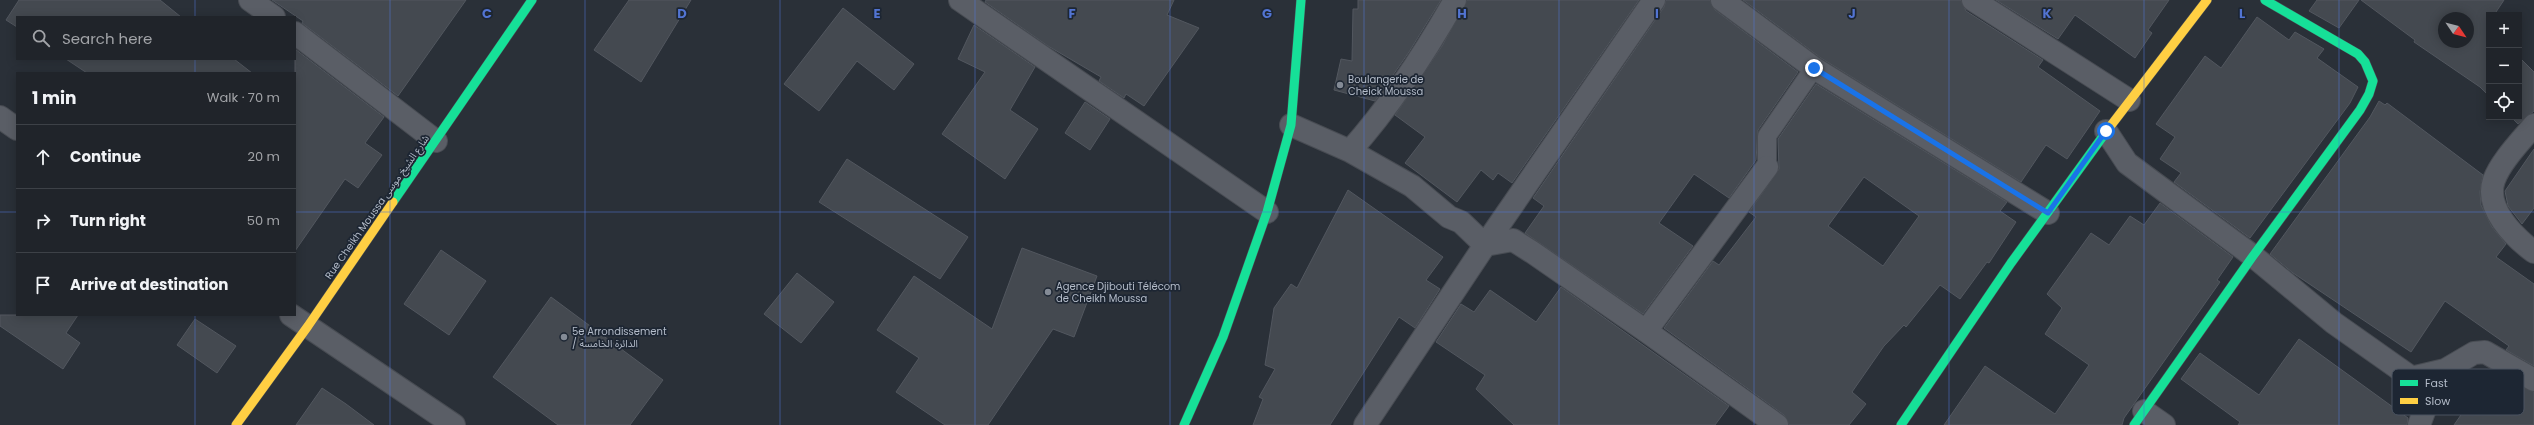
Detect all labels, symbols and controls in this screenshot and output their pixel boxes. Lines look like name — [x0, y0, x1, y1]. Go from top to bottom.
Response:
text: C — [482, 4, 492, 23]
text: D — [677, 4, 687, 23]
text: E — [873, 4, 881, 23]
text: F — [1068, 4, 1076, 23]
text: G — [1262, 4, 1272, 23]
text: H — [1457, 4, 1467, 23]
text: I — [1655, 4, 1659, 23]
text: J — [1848, 4, 1856, 23]
text: K — [2042, 4, 2052, 23]
text: L — [2239, 4, 2245, 23]
north arrow — [2438, 12, 2474, 48]
map controls — [2486, 12, 2522, 120]
button: + — [2486, 12, 2522, 48]
search box — [16, 16, 296, 60]
icon: search — [30, 27, 52, 49]
text: Search here — [62, 28, 152, 49]
button: − — [2486, 48, 2522, 84]
route end — [1805, 59, 1823, 77]
place label: Boulangerie de Cheick Moussa — [1348, 72, 1424, 99]
marker: Boulangerie de Cheick Moussa — [1335, 80, 1345, 90]
button: locate — [2486, 84, 2522, 120]
text: 1 min — [32, 86, 76, 110]
text: Walk · 70 m — [207, 88, 280, 107]
route start — [2097, 122, 2115, 140]
street label: Rue Cheikh Moussa شارع الشيخ موسى — [321, 132, 433, 282]
icon: ahead — [32, 146, 54, 168]
text: Continue — [70, 146, 141, 167]
text: 20 m — [247, 147, 280, 166]
icon: right — [32, 210, 54, 232]
text: Turn right — [70, 210, 146, 231]
text: 50 m — [247, 211, 280, 230]
icon: arrive — [32, 274, 54, 296]
text: Arrive at destination — [70, 274, 228, 295]
place label: Agence Djibouti Télécom de Cheikh Moussa — [1056, 279, 1180, 306]
marker: Agence Djibouti Télécom de Cheikh Moussa — [1043, 287, 1053, 297]
place label: 5e Arrondissement / الدائرة الخامسة — [572, 324, 667, 351]
marker: 5e Arrondissement / الدائرة الخامسة — [559, 332, 569, 342]
legend — [2392, 369, 2524, 415]
text: Fast — [2425, 375, 2448, 391]
text: Slow — [2425, 393, 2450, 409]

